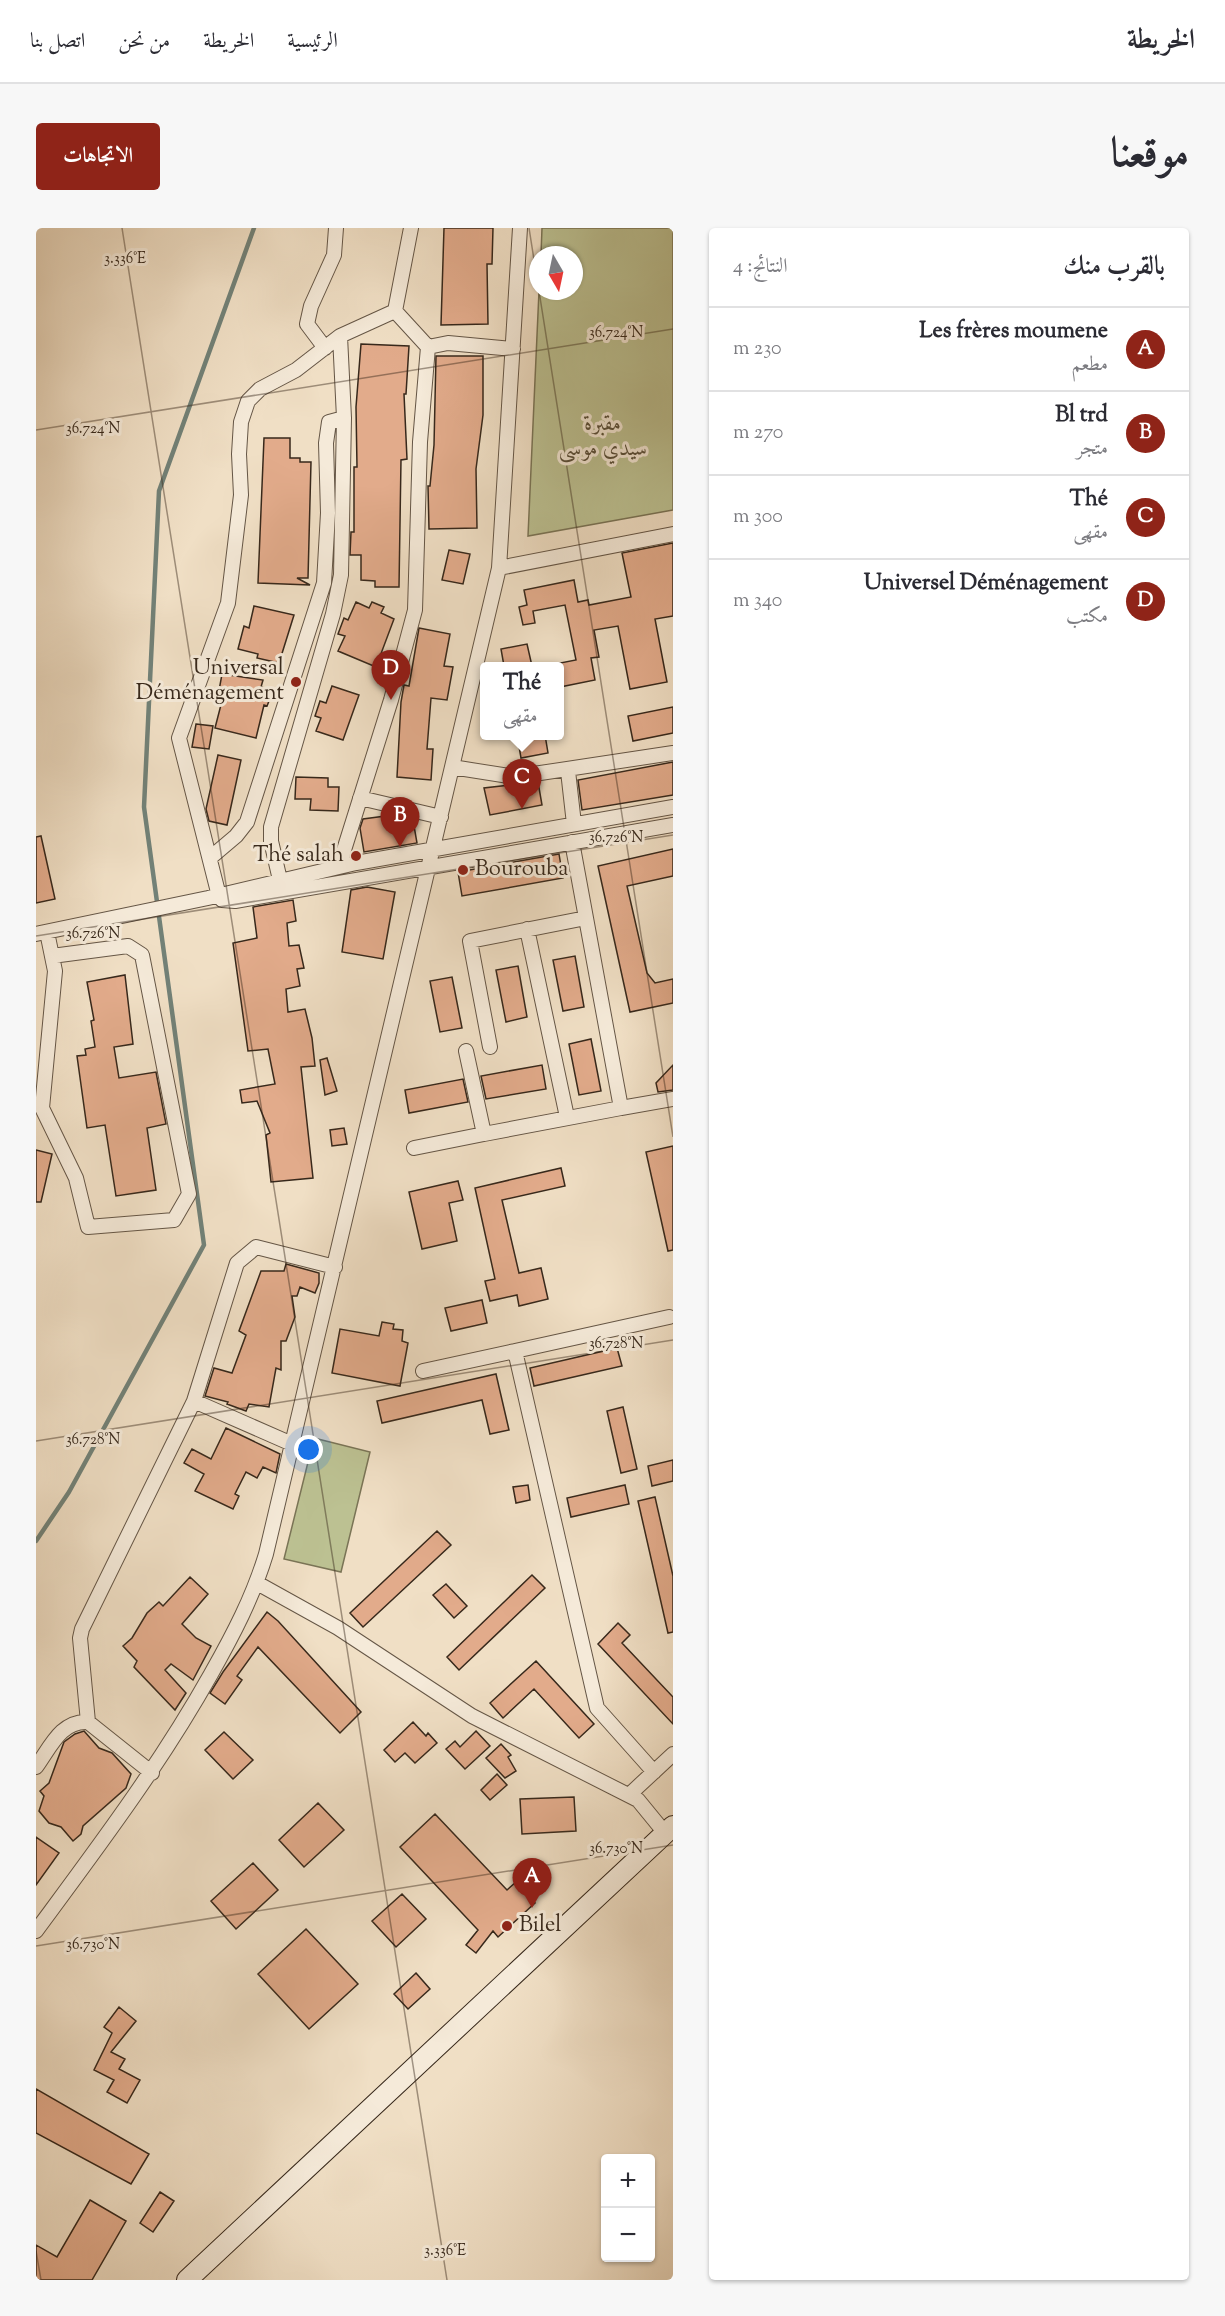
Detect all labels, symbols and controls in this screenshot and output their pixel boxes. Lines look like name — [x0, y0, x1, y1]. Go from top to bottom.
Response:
text: الخريطة — [1127, 21, 1195, 61]
text: اتصل بنا — [30, 27, 85, 57]
text: من نحن — [118, 27, 170, 57]
text: الخريطة — [203, 27, 254, 57]
text: الرئيسية — [287, 27, 338, 57]
button: الاتجاهات — [36, 123, 160, 190]
text: موقعنا — [1111, 126, 1189, 186]
north arrow — [529, 246, 583, 300]
text: 3.336°E — [104, 249, 146, 270]
text: بالقرب منك — [1063, 249, 1165, 286]
text: النتائج: 4 — [733, 253, 788, 282]
text: Les frères moumene — [919, 316, 1108, 348]
text: 36.724°N — [589, 323, 643, 344]
text: 230 m — [733, 335, 782, 364]
text: A — [1137, 335, 1154, 364]
text: مطعم — [1071, 351, 1108, 380]
text: Bl trd — [1055, 400, 1108, 432]
park label: مقبرة سيدي موسى — [558, 409, 648, 466]
text: 36.724°N — [66, 419, 120, 440]
text: 270 m — [733, 419, 783, 448]
text: B — [1139, 419, 1152, 448]
text: متجر — [1076, 435, 1108, 464]
text: Thé — [1070, 484, 1108, 516]
text: 300 m — [733, 503, 783, 532]
text: C — [1137, 503, 1154, 532]
text: مقهى — [1073, 519, 1108, 548]
text: Universel Déménagement — [864, 568, 1108, 600]
text: 340 m — [733, 587, 782, 616]
text: D — [1138, 587, 1153, 616]
text: مكتب — [1066, 603, 1108, 632]
pin: D — [372, 650, 410, 700]
place label: Universal Déménagement — [136, 653, 284, 710]
popup — [480, 662, 564, 740]
text: Thé — [503, 668, 541, 700]
marker: Universal Déménagement — [289, 675, 303, 689]
text: مقهى — [503, 703, 538, 732]
pin: C — [502, 760, 542, 809]
pin: B — [380, 798, 420, 847]
text: 36.726°N — [589, 828, 643, 849]
place label: Thé salah — [253, 840, 344, 872]
marker: Thé salah — [349, 849, 363, 863]
place label: Bourouba — [475, 854, 568, 886]
marker: Bourouba — [456, 863, 470, 877]
text: 36.726°N — [66, 924, 120, 945]
text: 36.728°N — [589, 1334, 643, 1355]
text: 36.728°N — [66, 1430, 120, 1451]
your location — [294, 1435, 323, 1464]
text: 36.730°N — [589, 1839, 643, 1860]
pin: A — [512, 1858, 552, 1908]
place label: Bilel — [519, 1910, 561, 1942]
marker: Bilel — [500, 1919, 514, 1933]
text: 36.730°N — [66, 1935, 120, 1956]
map controls — [601, 2154, 655, 2262]
button: + — [601, 2154, 655, 2208]
button: − — [601, 2208, 655, 2262]
text: 3.336°E — [424, 2241, 466, 2262]

